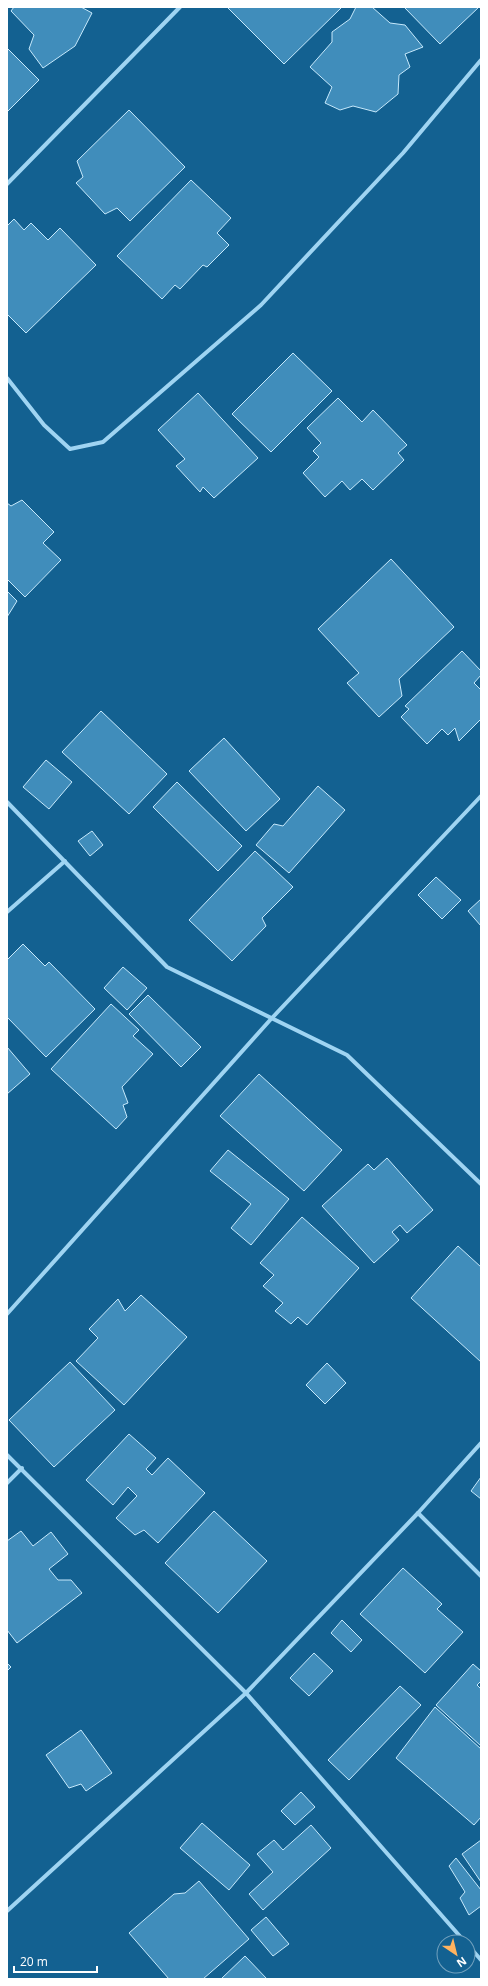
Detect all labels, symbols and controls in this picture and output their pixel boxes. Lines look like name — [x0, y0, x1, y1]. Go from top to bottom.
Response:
north arrow — [436, 1934, 476, 1974]
scale bar — [14, 1948, 97, 1974]
text: 20 m — [20, 1953, 48, 1970]
text: N — [454, 1954, 470, 1971]

